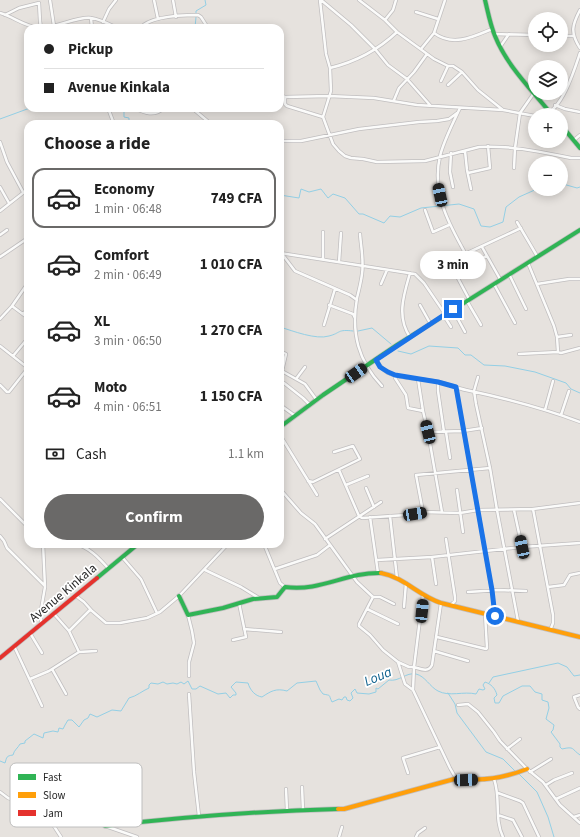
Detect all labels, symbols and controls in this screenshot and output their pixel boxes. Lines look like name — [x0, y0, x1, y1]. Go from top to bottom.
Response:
map controls — [528, 12, 568, 196]
button: locate — [528, 12, 568, 52]
text: Pickup — [68, 39, 113, 60]
button: layers — [528, 60, 568, 100]
text: Avenue Kinkala — [68, 77, 170, 98]
button: + — [528, 108, 568, 148]
text: Choose a ride — [44, 131, 150, 156]
button: − — [528, 156, 568, 196]
text: Economy — [94, 179, 155, 200]
icon: car — [46, 180, 82, 216]
car — [432, 182, 448, 208]
text: 749 CFA — [211, 188, 262, 209]
text: 1 min · 06:48 — [94, 200, 162, 218]
text: Comfort — [94, 245, 149, 266]
icon: car — [46, 246, 82, 282]
callout: 3 min — [420, 251, 486, 279]
text: 1 010 CFA — [200, 254, 262, 275]
text: 3 min — [437, 256, 469, 274]
text: 2 min · 06:49 — [94, 266, 162, 284]
route end — [444, 300, 462, 318]
text: XL — [94, 311, 110, 332]
icon: car — [46, 312, 82, 348]
text: 1 270 CFA — [200, 320, 262, 341]
text: 3 min · 06:50 — [94, 332, 162, 350]
car — [343, 361, 369, 385]
text: Moto — [94, 377, 127, 398]
icon: car — [46, 378, 82, 414]
text: 1 150 CFA — [200, 386, 262, 407]
text: 4 min · 06:51 — [94, 398, 162, 416]
car — [419, 419, 437, 445]
icon: cash — [44, 443, 66, 465]
text: Cash — [76, 444, 107, 465]
text: 1.1 km — [228, 445, 264, 463]
button: Confirm — [44, 494, 264, 540]
car — [402, 506, 428, 522]
car — [514, 534, 530, 560]
street label: Avenue Kinkala — [25, 559, 101, 627]
car — [415, 598, 429, 624]
route start — [486, 607, 504, 625]
water label: Loua — [361, 662, 395, 692]
legend — [10, 763, 142, 827]
text: Fast — [43, 770, 62, 785]
car — [454, 774, 478, 786]
text: Slow — [43, 788, 66, 803]
text: Jam — [43, 806, 63, 821]

